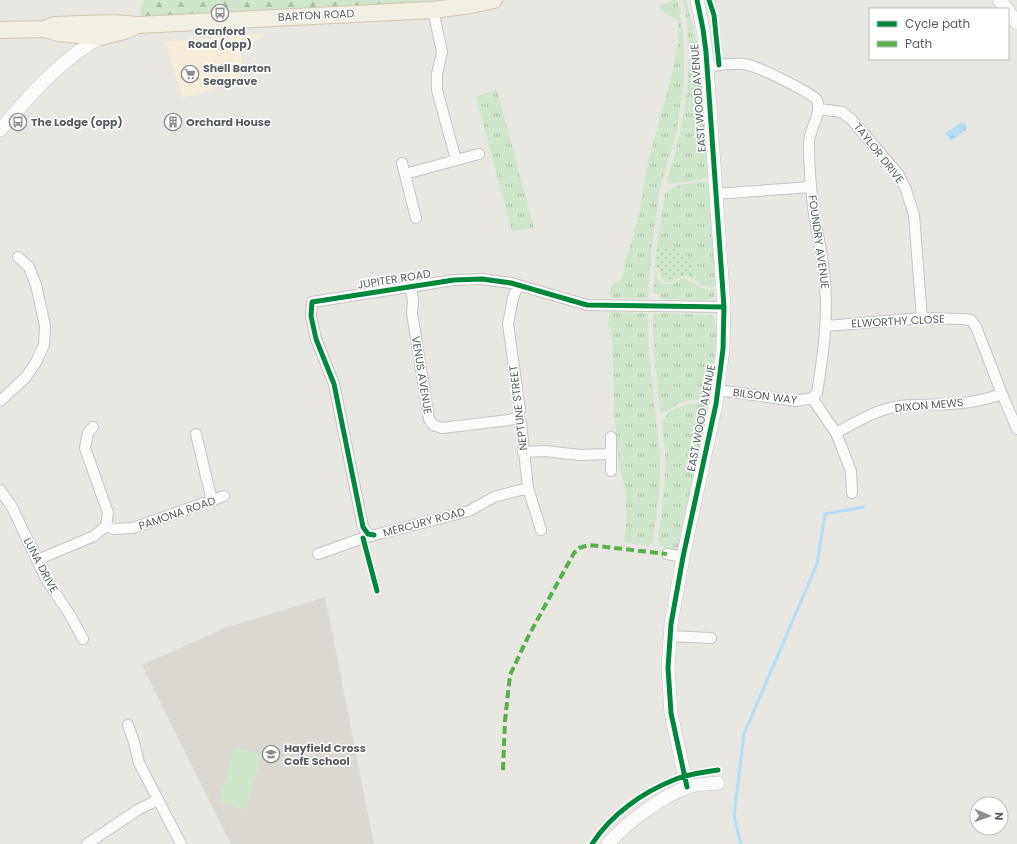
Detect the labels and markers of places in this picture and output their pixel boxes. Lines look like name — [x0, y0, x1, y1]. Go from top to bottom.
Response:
bus stop icon: Cranford Road (opp) — [210, 3, 230, 23]
place label: Cranford Road (opp) — [188, 23, 252, 52]
place label: Shell Barton Seagrave — [203, 60, 271, 89]
supermarket icon: Shell Barton Seagrave — [180, 64, 200, 84]
bus stop icon: The Lodge (opp) — [8, 112, 28, 132]
building icon: Orchard House — [163, 112, 183, 132]
place label: The Lodge (opp) — [31, 114, 123, 130]
place label: Orchard House — [186, 114, 271, 130]
place label: Hayfield Cross CofE School — [284, 740, 366, 769]
school or university icon: Hayfield Cross CofE School — [261, 744, 281, 764]

